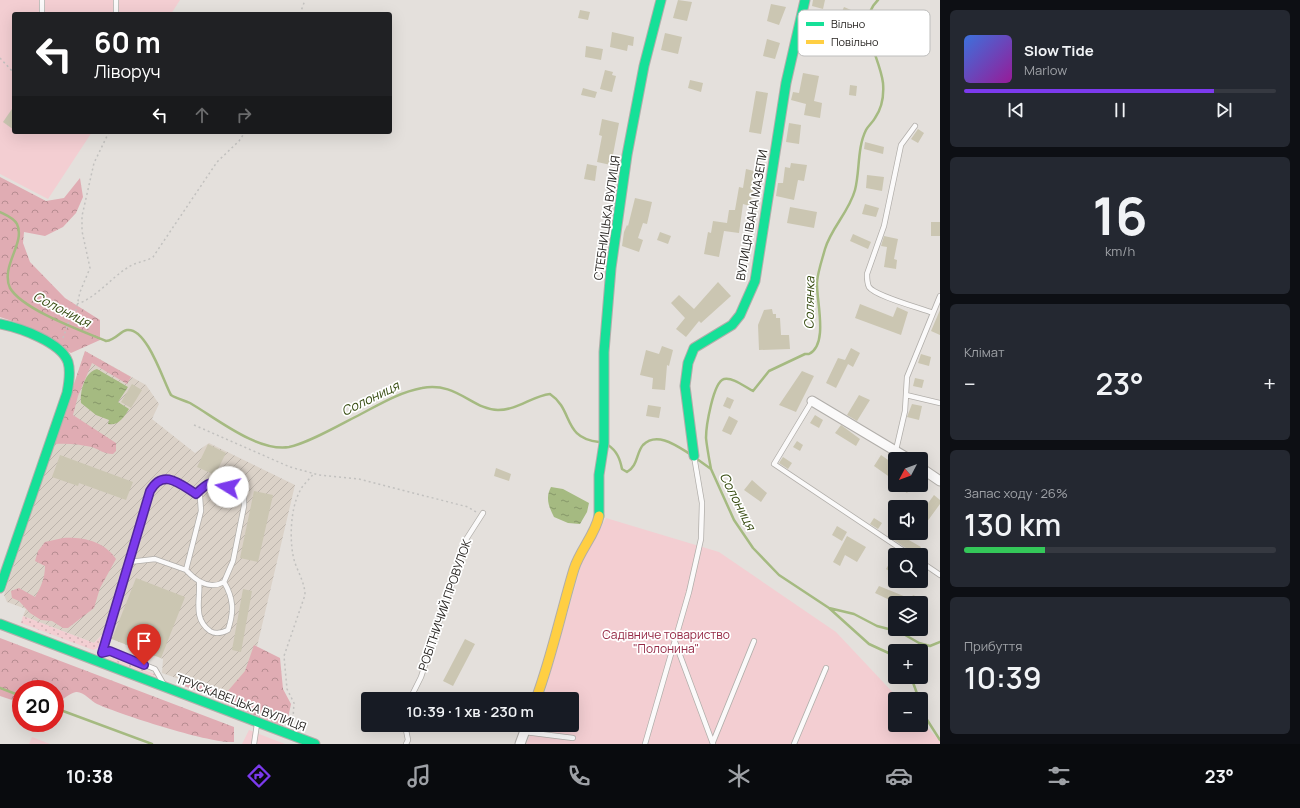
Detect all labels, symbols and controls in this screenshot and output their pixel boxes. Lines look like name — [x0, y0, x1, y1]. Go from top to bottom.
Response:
legend — [798, 10, 930, 56]
text: Вільно — [831, 16, 866, 31]
text: 60 m — [94, 23, 161, 61]
icon: left — [28, 28, 80, 80]
text: Повільно — [831, 34, 879, 49]
text: Slow Tide — [1024, 40, 1094, 61]
text: Ліворуч — [94, 59, 161, 83]
text: Marlow — [1024, 61, 1067, 79]
icon: previous — [1005, 99, 1027, 121]
icon: pause — [1109, 99, 1131, 121]
icon: next — [1213, 99, 1235, 121]
icon: left — [149, 104, 171, 126]
icon: ahead — [191, 104, 213, 126]
icon: right — [233, 104, 255, 126]
street label: ВУЛИЦЯ ІВАНА МАЗЕПИ — [732, 148, 771, 282]
street label: СТЕБНИЦЬКА ВУЛИЦЯ — [589, 154, 624, 281]
text: 16 — [1092, 180, 1148, 251]
text: km/h — [1105, 242, 1135, 260]
water label: Солянка — [800, 276, 818, 330]
water label: Солониця — [30, 287, 96, 332]
text: Клімат — [964, 343, 1005, 361]
text: 23° — [1095, 363, 1144, 404]
text: − — [964, 369, 976, 399]
text: + — [1263, 369, 1276, 399]
water label: Солониця — [338, 375, 404, 420]
north arrow — [888, 452, 928, 492]
map controls — [888, 452, 928, 732]
position arrow — [207, 466, 249, 508]
water label: Солониця — [716, 469, 761, 535]
text: Запас ходу · 26% — [964, 484, 1068, 502]
button: sound — [888, 500, 928, 540]
text: 130 km — [964, 504, 1061, 545]
street label: РОБІТНИЧИЙ ПРОВУЛОК — [414, 536, 475, 673]
button: search — [888, 548, 928, 588]
button: layers — [888, 596, 928, 636]
pin — [127, 624, 161, 665]
park label: Садівниче товариство "Полонина" — [602, 626, 730, 657]
icon: arrive — [133, 630, 155, 652]
text: Прибуття — [964, 637, 1022, 655]
button: + — [888, 644, 928, 684]
text: 10:39 — [964, 657, 1042, 698]
street label: ТРУСКАВЕЦЬКА ВУЛИЦЯ — [174, 670, 309, 735]
speed limit sign: 20 — [12, 680, 64, 732]
button: − — [888, 692, 928, 732]
text: 10:39 · 1 хв · 230 m — [406, 701, 534, 722]
icon: directions — [245, 762, 273, 790]
icon: music — [405, 762, 433, 790]
icon: phone — [565, 762, 593, 790]
icon: climate — [725, 762, 753, 790]
icon: car — [885, 762, 913, 790]
icon: filters — [1045, 762, 1073, 790]
text: 10:38 — [66, 764, 113, 788]
text: 23° — [1205, 764, 1234, 788]

